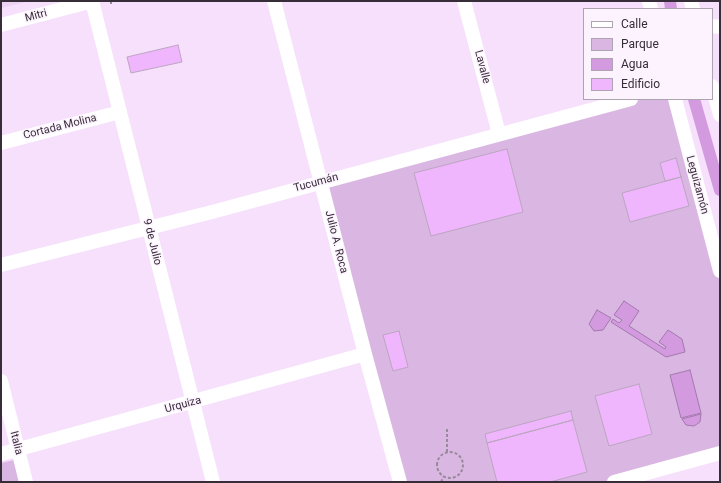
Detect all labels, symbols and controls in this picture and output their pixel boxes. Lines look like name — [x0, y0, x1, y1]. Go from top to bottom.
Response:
street label: Mitri — [24, 7, 48, 25]
legend — [583, 8, 713, 100]
text: Calle — [621, 17, 648, 31]
text: Parque — [621, 37, 659, 51]
street label: Lavalle — [471, 49, 493, 85]
text: Agua — [621, 57, 649, 71]
text: Edificio — [621, 77, 660, 91]
street label: Cortada Molina — [22, 111, 98, 143]
street label: Leguizamón — [683, 154, 711, 216]
street label: Tucumán — [292, 171, 340, 195]
street label: Julio A. Roca — [322, 209, 350, 275]
street label: 9 de Julio — [140, 217, 164, 267]
street label: Urquiza — [163, 394, 203, 416]
street label: Italia — [7, 430, 25, 456]

